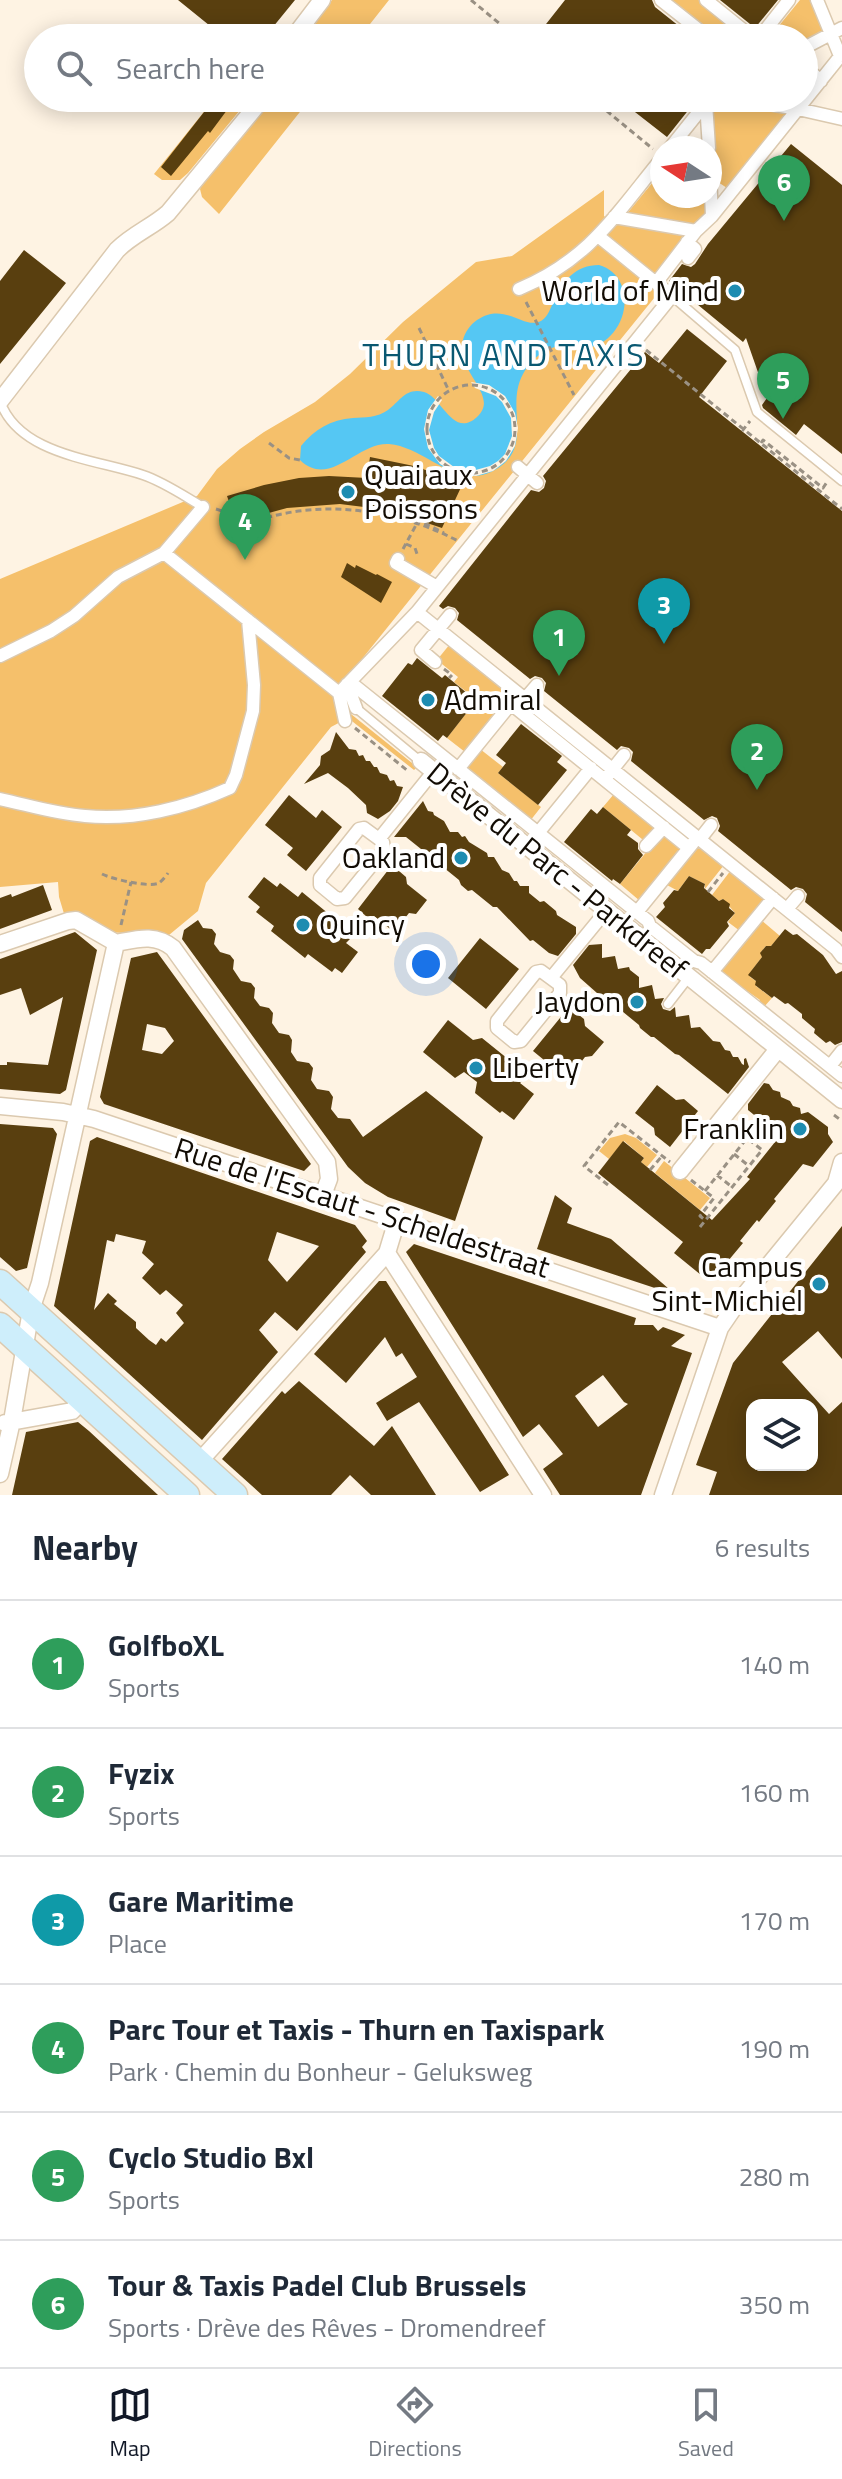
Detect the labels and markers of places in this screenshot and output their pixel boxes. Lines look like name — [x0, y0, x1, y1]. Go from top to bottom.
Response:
pin: 6 — [758, 155, 810, 221]
place label: World of Mind — [541, 267, 719, 313]
marker: World of Mind — [726, 282, 744, 300]
pin: 5 — [757, 353, 809, 419]
place label: Quai aux Poissons — [364, 451, 478, 531]
marker: Quai aux Poissons — [339, 483, 357, 501]
pin: 4 — [219, 494, 271, 560]
pin: 3 — [638, 578, 690, 644]
pin: 1 — [533, 610, 585, 676]
place label: Admiral — [444, 676, 542, 722]
marker: Admiral — [419, 691, 437, 709]
pin: 2 — [731, 724, 783, 790]
place label: Oakland — [342, 834, 445, 880]
marker: Oakland — [452, 849, 470, 867]
place label: Quincy — [319, 901, 405, 947]
marker: Quincy — [294, 916, 312, 934]
place label: Jaydon — [535, 978, 621, 1024]
marker: Jaydon — [628, 993, 646, 1011]
place label: Liberty — [492, 1044, 579, 1090]
marker: Liberty — [467, 1059, 485, 1077]
place label: Franklin — [683, 1105, 784, 1151]
marker: Franklin — [791, 1120, 809, 1138]
place label: Campus Sint-Michiel — [652, 1243, 803, 1323]
marker: Campus Sint-Michiel — [810, 1275, 828, 1293]

